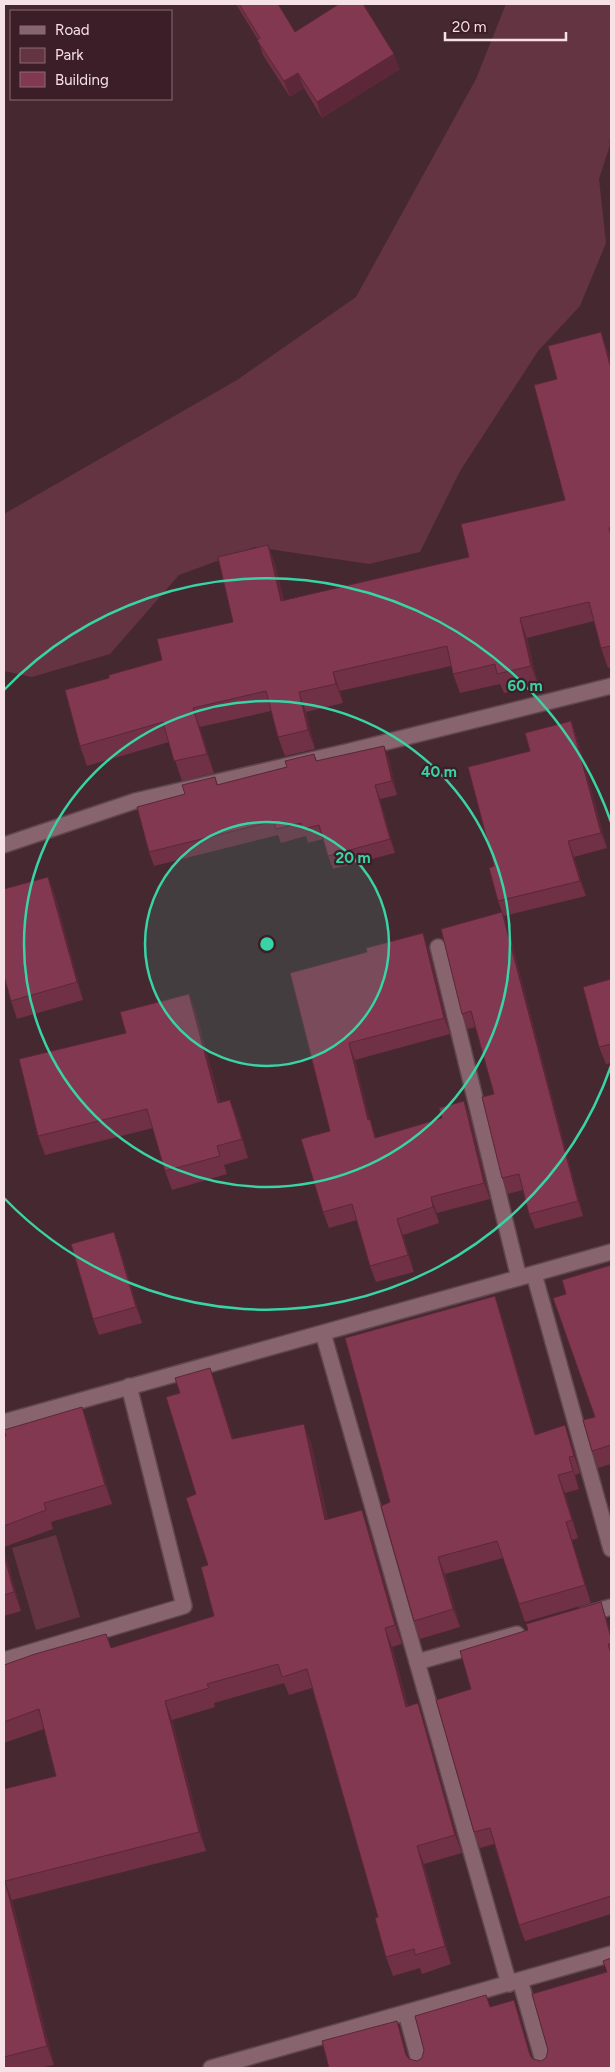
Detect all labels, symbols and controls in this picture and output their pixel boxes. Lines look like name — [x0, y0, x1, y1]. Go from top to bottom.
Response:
legend — [10, 10, 172, 100]
scale bar — [445, 10, 566, 42]
text: 20 m — [452, 18, 486, 36]
text: Road — [55, 21, 90, 39]
text: Park — [55, 46, 84, 64]
text: Building — [55, 71, 109, 89]
text: 60 m — [507, 677, 543, 695]
text: 40 m — [421, 763, 457, 781]
text: 20 m — [335, 849, 371, 867]
centre of rings — [258, 935, 276, 953]

